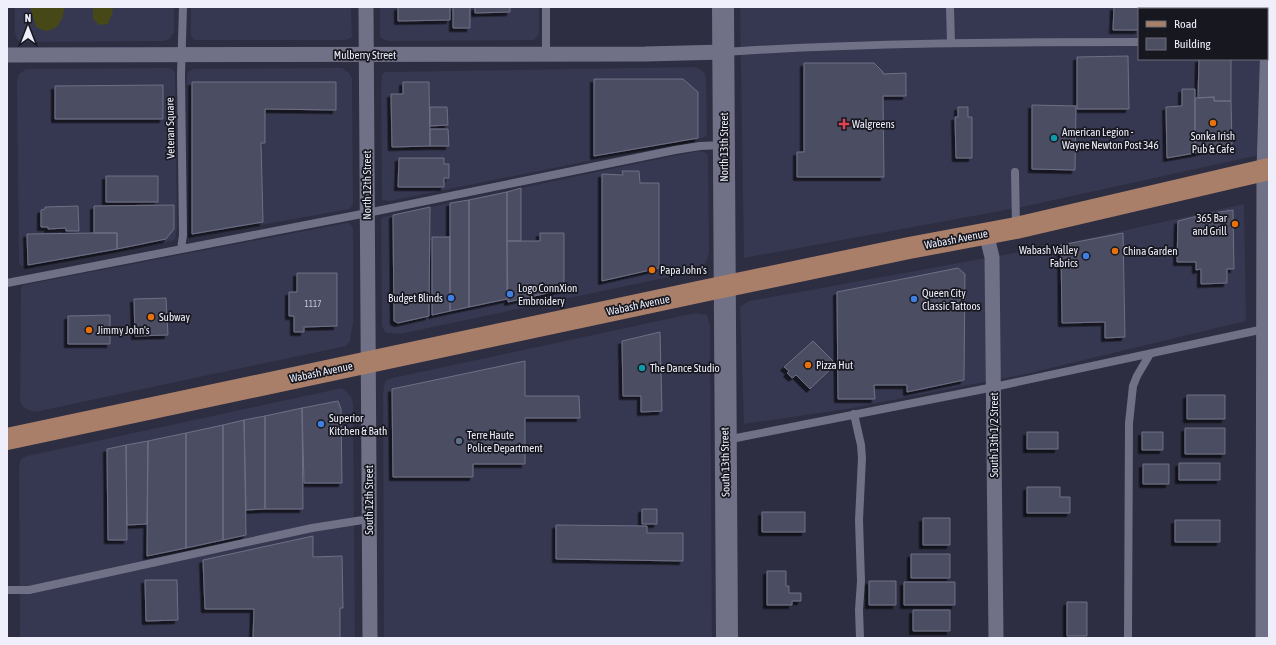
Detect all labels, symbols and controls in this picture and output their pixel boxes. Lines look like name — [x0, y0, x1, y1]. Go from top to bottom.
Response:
north arrow — [8, 8, 48, 48]
legend — [1138, 8, 1268, 60]
text: N — [25, 12, 31, 24]
text: Road — [1174, 17, 1197, 31]
text: Building — [1174, 37, 1212, 51]
street label: Mulberry Street — [334, 49, 396, 61]
street label: Veteran Square — [163, 97, 177, 159]
street label: North 13th Street — [718, 112, 730, 182]
place label: Walgreens — [852, 118, 895, 130]
marker: Sonka Irish Pub & Cafe — [1208, 118, 1218, 128]
marker: Walgreens — [839, 119, 849, 129]
place label: American Legion - Wayne Newton Post 346 — [1062, 126, 1159, 151]
place label: Sonka Irish Pub & Cafe — [1191, 130, 1235, 155]
marker: American Legion - Wayne Newton Post 346 — [1049, 133, 1059, 143]
street label: North 12th Street — [361, 150, 373, 220]
place label: 365 Bar and Grill — [1192, 212, 1228, 237]
marker: 365 Bar and Grill — [1230, 219, 1240, 229]
street label: Wabash Avenue — [923, 227, 989, 251]
place label: Wabash Valley Fabrics — [1019, 244, 1078, 269]
place label: China Garden — [1123, 245, 1178, 257]
marker: China Garden — [1110, 246, 1120, 256]
marker: Wabash Valley Fabrics — [1081, 251, 1091, 261]
place label: Papa John's — [660, 264, 707, 276]
marker: Papa John's — [647, 265, 657, 275]
place label: Logo ConnXion Embroidery — [518, 282, 577, 307]
place label: Queen City Classic Tattoos — [922, 287, 981, 312]
marker: Logo ConnXion Embroidery — [505, 289, 515, 299]
place label: Budget Blinds — [388, 292, 443, 304]
street label: Wabash Avenue — [605, 292, 671, 318]
marker: Budget Blinds — [446, 293, 456, 303]
marker: Queen City Classic Tattoos — [909, 294, 919, 304]
house number: 1117 — [305, 299, 321, 309]
place label: Subway — [159, 311, 191, 323]
marker: Subway — [146, 312, 156, 322]
place label: Jimmy John's — [97, 324, 150, 336]
marker: Jimmy John's — [84, 325, 94, 335]
street label: Wabash Avenue — [288, 359, 354, 385]
place label: Pizza Hut — [816, 359, 853, 371]
marker: Pizza Hut — [803, 360, 813, 370]
place label: The Dance Studio — [650, 362, 720, 374]
marker: The Dance Studio — [637, 363, 647, 373]
street label: South 13th 1/2 Street — [988, 392, 1000, 478]
place label: Superior Kitchen & Bath — [329, 412, 387, 437]
marker: Superior Kitchen & Bath — [316, 419, 326, 429]
street label: South 13th Street — [718, 427, 732, 497]
place label: Terre Haute Police Department — [467, 429, 543, 454]
marker: Terre Haute Police Department — [454, 436, 464, 446]
street label: South 12th Street — [363, 465, 375, 535]

